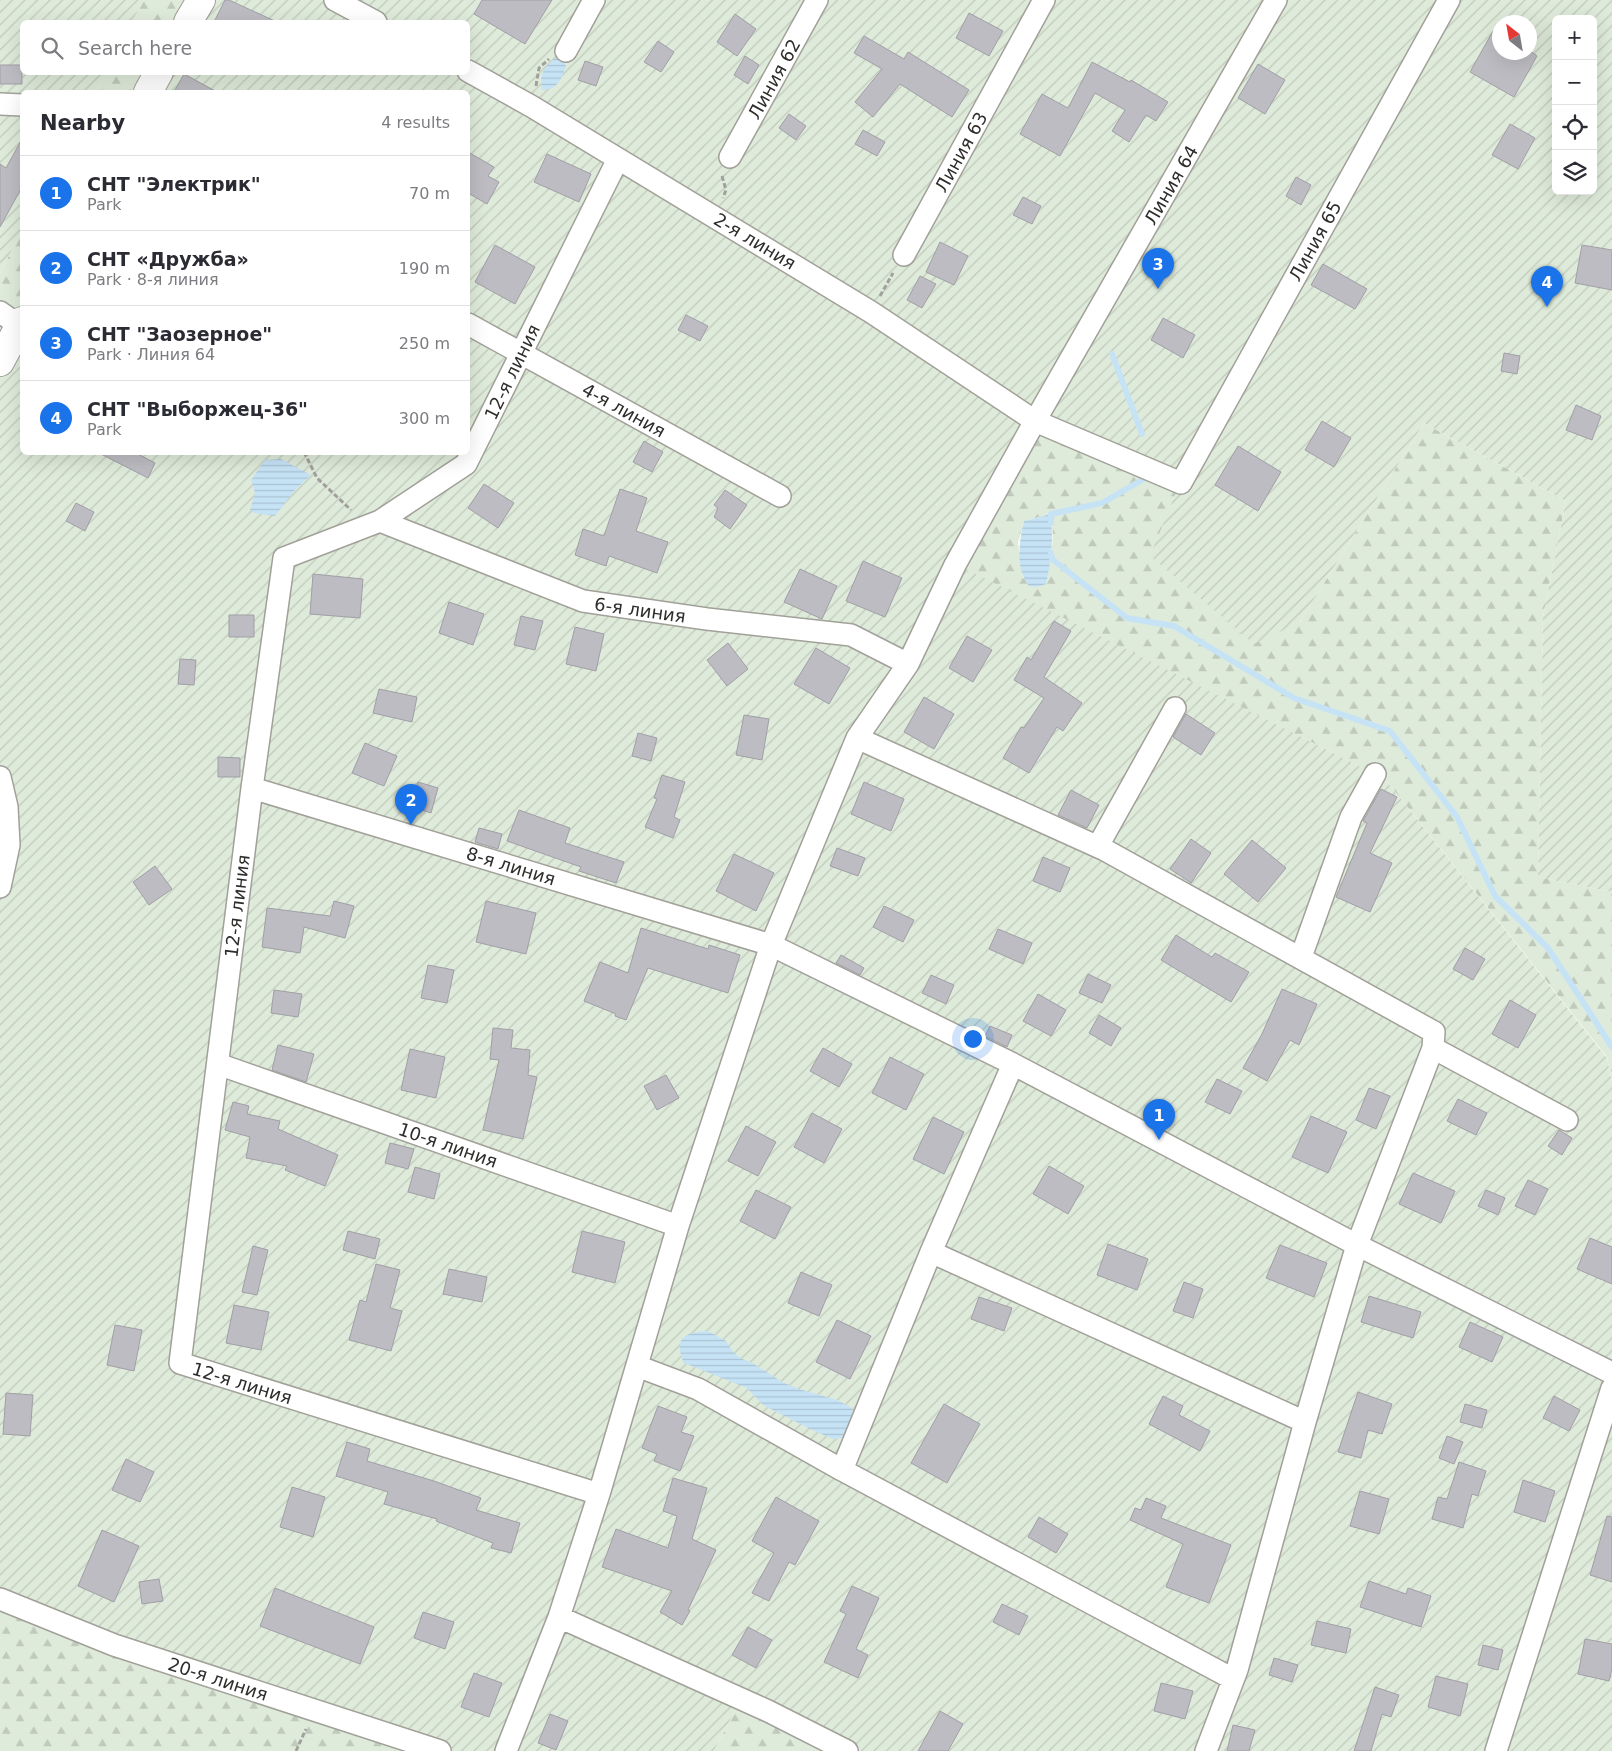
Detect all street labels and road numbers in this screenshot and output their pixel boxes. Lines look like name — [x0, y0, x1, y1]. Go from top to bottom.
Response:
street label: Линия 62 — [743, 35, 805, 123]
street label: Линия 63 — [930, 108, 992, 196]
street label: Линия 64 — [1140, 142, 1202, 228]
street label: Линия 65 — [1284, 197, 1346, 285]
street label: 2-я линия — [710, 208, 800, 274]
street label: 12-я линия — [480, 321, 544, 423]
street label: 4-я линия — [579, 379, 669, 441]
street label: 6-я линия — [593, 593, 687, 627]
street label: 8-я линия — [464, 843, 558, 889]
street label: 12-я линия — [220, 853, 254, 959]
street label: 10-я линия — [396, 1118, 500, 1172]
street label: 12-я линия — [189, 1358, 295, 1408]
street label: 20-я линия — [166, 1653, 270, 1705]

